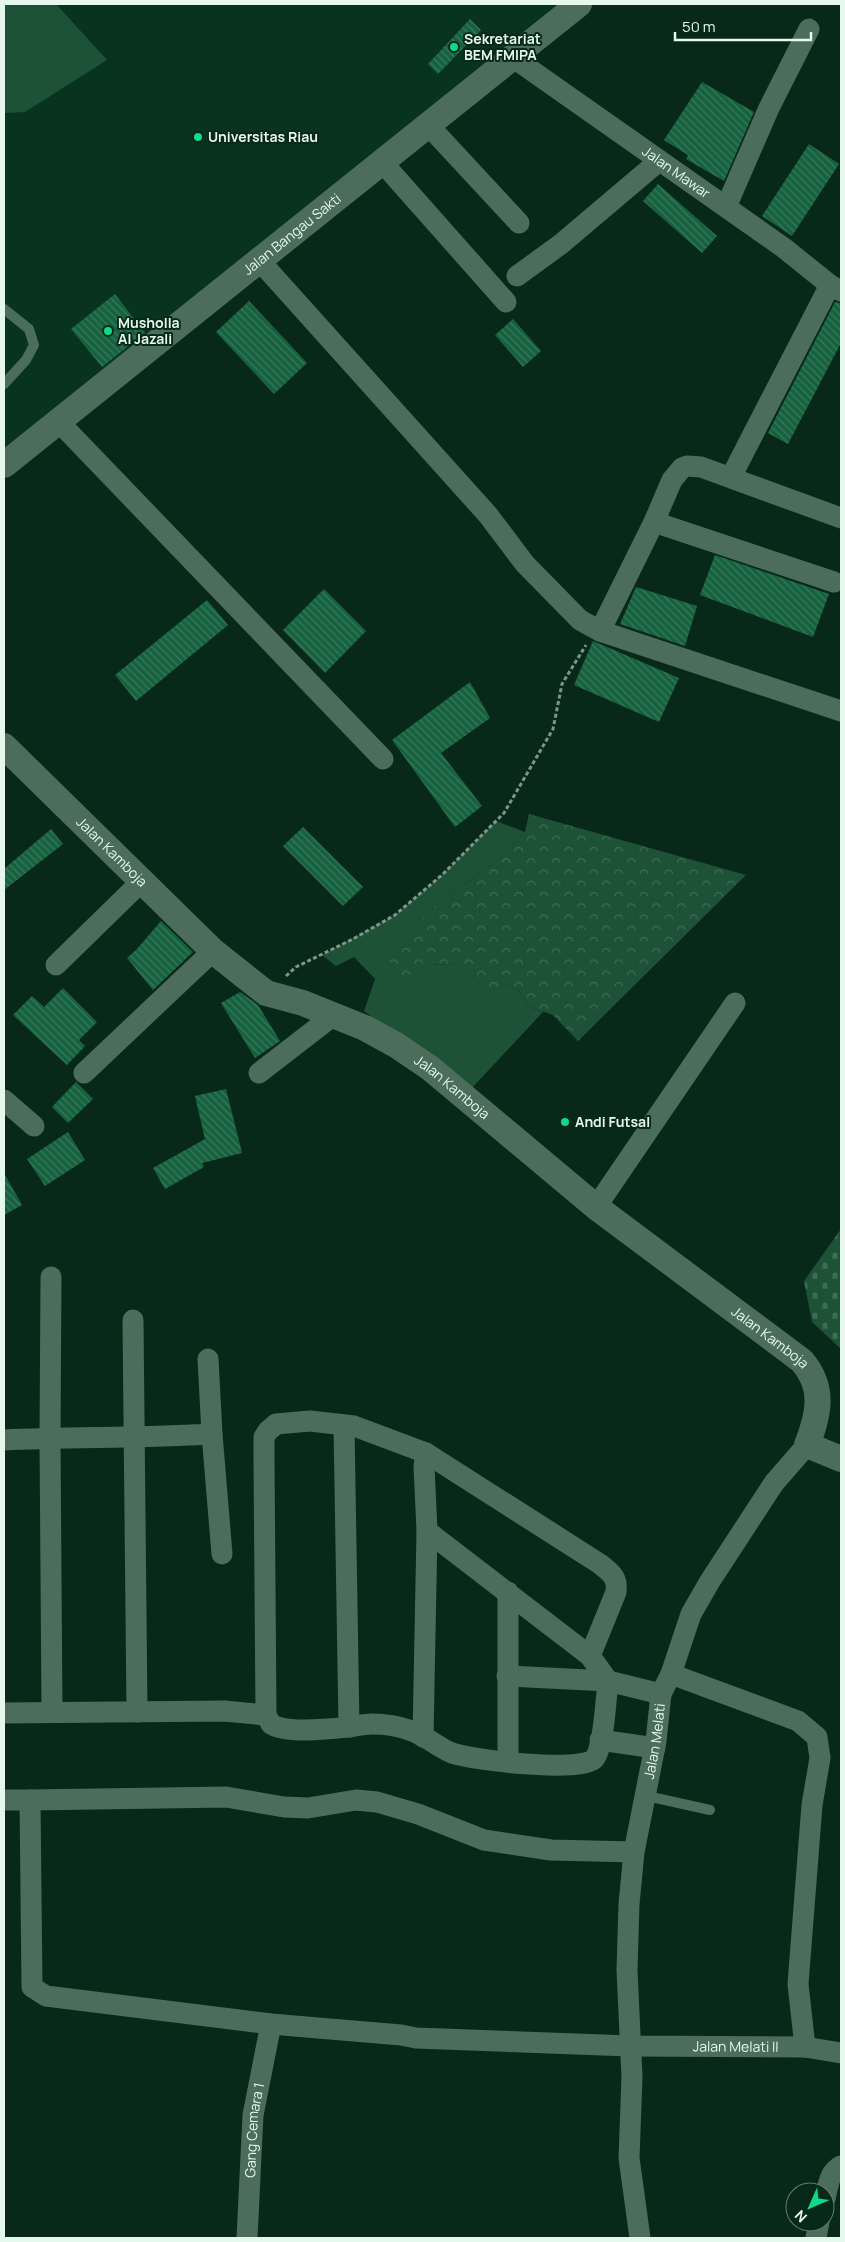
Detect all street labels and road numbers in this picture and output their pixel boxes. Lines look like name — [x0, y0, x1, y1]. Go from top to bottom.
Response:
street label: Jalan Mawar — [639, 141, 714, 202]
street label: Jalan Bangau Sakti — [239, 189, 345, 279]
street label: Jalan Kamboja — [73, 812, 152, 890]
street label: Jalan Kamboja — [411, 1050, 494, 1123]
street label: Jalan Kamboja — [728, 1302, 814, 1372]
street label: Jalan Melati — [639, 1702, 669, 1781]
street label: Jalan Melati II — [693, 2036, 779, 2056]
street label: Gang Cemara 1 — [240, 2081, 268, 2178]

